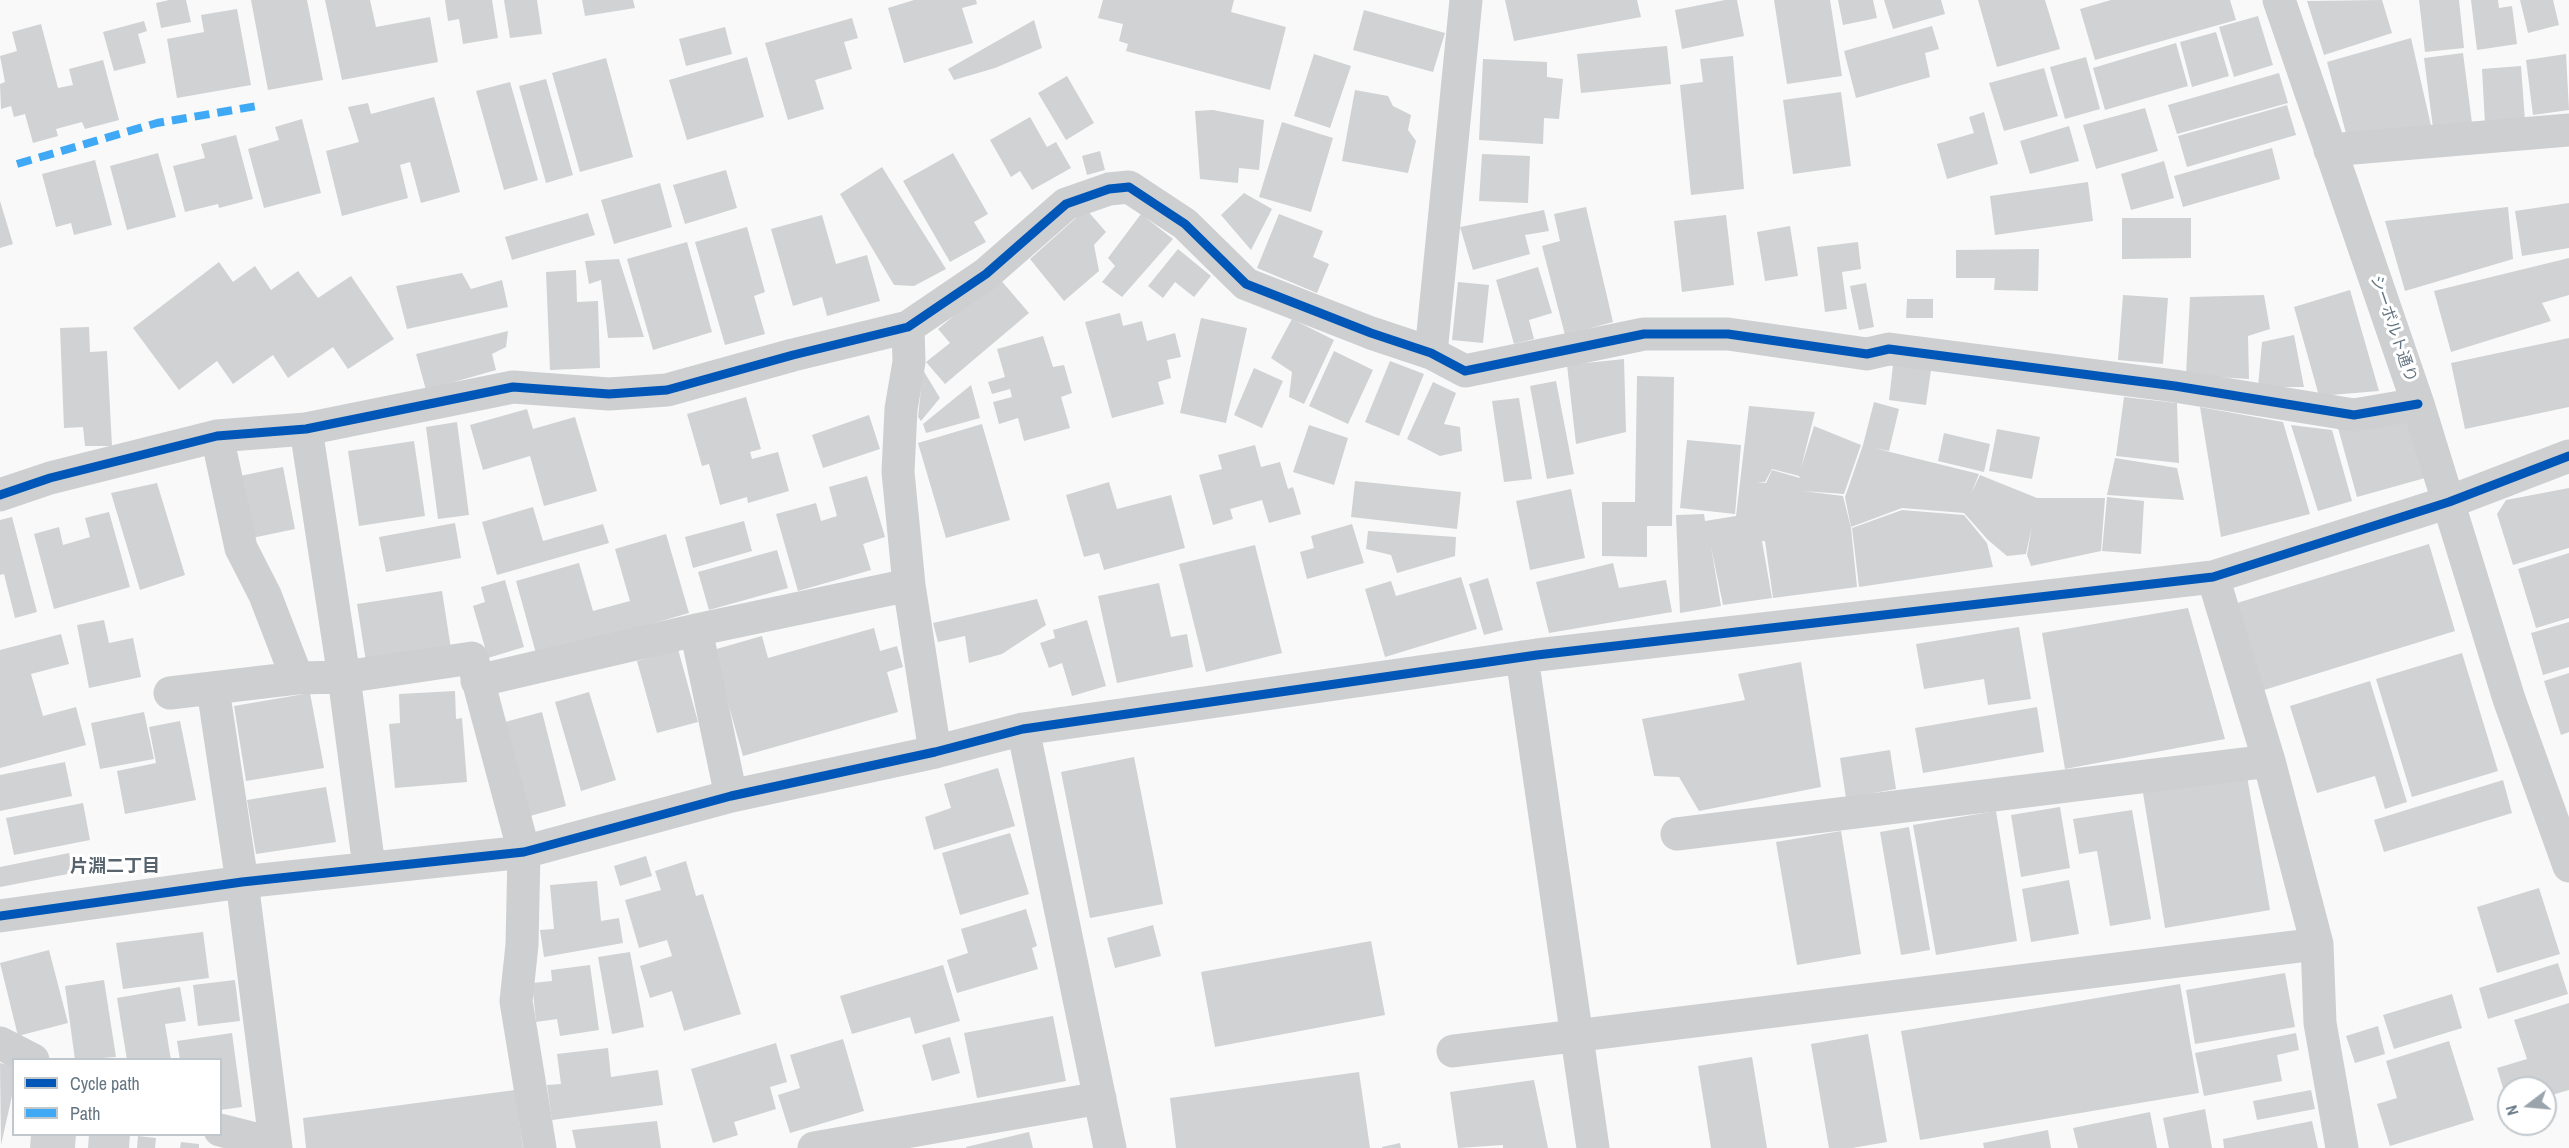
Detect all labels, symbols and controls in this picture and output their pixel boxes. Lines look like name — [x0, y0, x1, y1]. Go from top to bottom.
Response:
street label: シーボルト通り — [2366, 273, 2420, 385]
district label: 片淵二丁目 — [70, 856, 160, 878]
legend — [12, 1058, 222, 1136]
text: Cycle path — [70, 1071, 140, 1096]
north arrow — [2497, 1076, 2557, 1136]
text: Path — [70, 1101, 100, 1126]
text: N — [2500, 1103, 2524, 1118]

